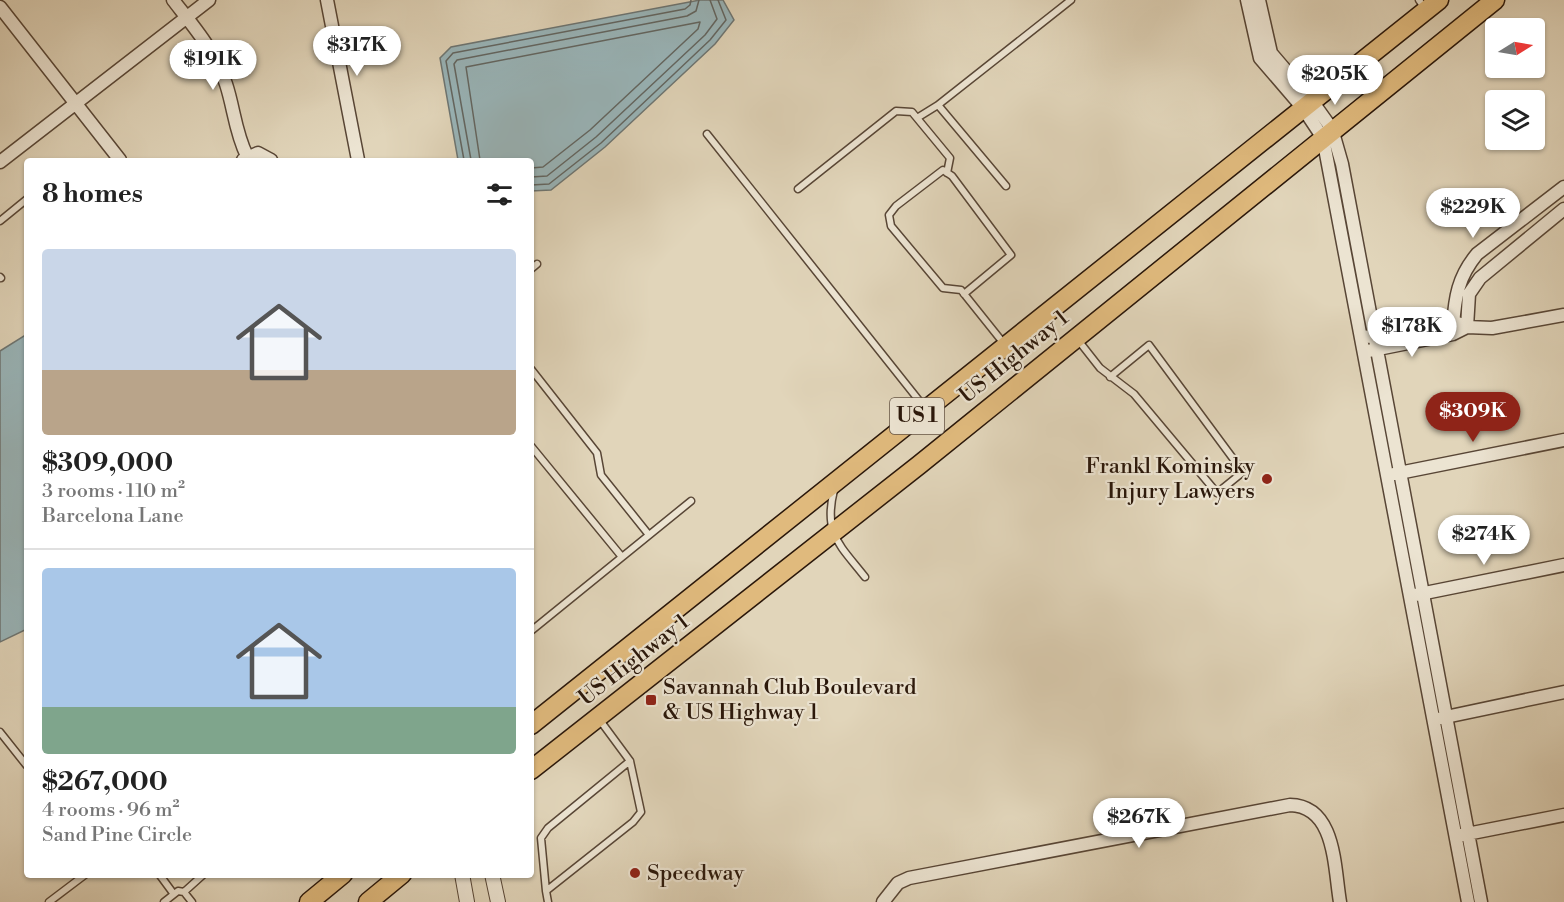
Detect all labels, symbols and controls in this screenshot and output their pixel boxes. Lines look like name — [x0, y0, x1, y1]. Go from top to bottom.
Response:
north arrow — [1485, 18, 1545, 78]
map controls — [1485, 18, 1545, 150]
pin: $317K — [315, 26, 399, 77]
text: $317K — [327, 33, 387, 58]
pin: $191K — [171, 40, 255, 91]
text: $191K — [184, 47, 242, 72]
pin: $205K — [1293, 55, 1377, 106]
text: $205K — [1301, 62, 1369, 87]
button: layers — [1485, 90, 1545, 150]
text: 8 homes — [42, 178, 143, 210]
icon: filters — [483, 178, 516, 211]
pin: $229K — [1431, 188, 1515, 239]
text: $229K — [1440, 195, 1506, 220]
icon: home — [225, 288, 333, 396]
street label: US Highway 1 — [954, 304, 1075, 409]
pin: $178K — [1370, 307, 1454, 358]
text: $178K — [1382, 314, 1442, 339]
pin: $309K — [1431, 392, 1515, 443]
road number: US 1 — [890, 398, 944, 434]
text: $309K — [1439, 399, 1507, 424]
text: $309,000 — [42, 447, 173, 479]
place label: Frankl Kominsky Injury Lawyers — [1085, 453, 1255, 505]
marker: Frankl Kominsky Injury Lawyers — [1260, 472, 1274, 486]
text: 3 rooms · 110 m² — [42, 479, 185, 504]
text: Barcelona Lane — [42, 504, 183, 529]
pin: $274K — [1442, 515, 1526, 566]
text: $274K — [1452, 522, 1516, 547]
icon: home — [225, 607, 333, 715]
street label: US Highway 1 — [573, 608, 695, 712]
place label: Savannah Club Boulevard & US Highway 1 — [663, 674, 917, 726]
marker: Savannah Club Boulevard & US Highway 1 — [644, 693, 658, 707]
text: $267,000 — [42, 766, 168, 798]
text: 4 rooms · 96 m² — [42, 798, 180, 823]
pin: $267K — [1097, 798, 1181, 849]
text: $267K — [1107, 805, 1171, 830]
text: Sand Pine Circle — [42, 823, 192, 848]
place label: Speedway — [647, 860, 745, 887]
marker: Speedway — [628, 866, 642, 880]

